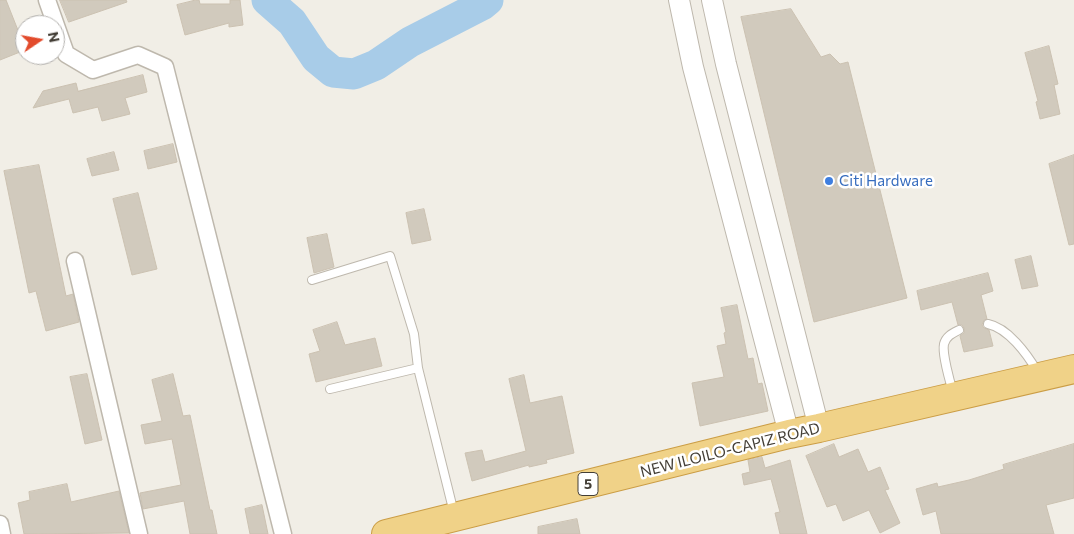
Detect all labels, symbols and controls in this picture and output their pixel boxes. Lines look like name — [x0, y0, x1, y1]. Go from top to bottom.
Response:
north arrow — [15, 15, 65, 65]
text: N — [45, 30, 64, 44]
place label: Citi Hardware — [839, 172, 933, 190]
marker: Citi Hardware — [823, 175, 835, 187]
street label: NEW ILOILO-CAPIZ ROAD — [638, 419, 822, 481]
road number: 5 — [578, 472, 598, 496]

